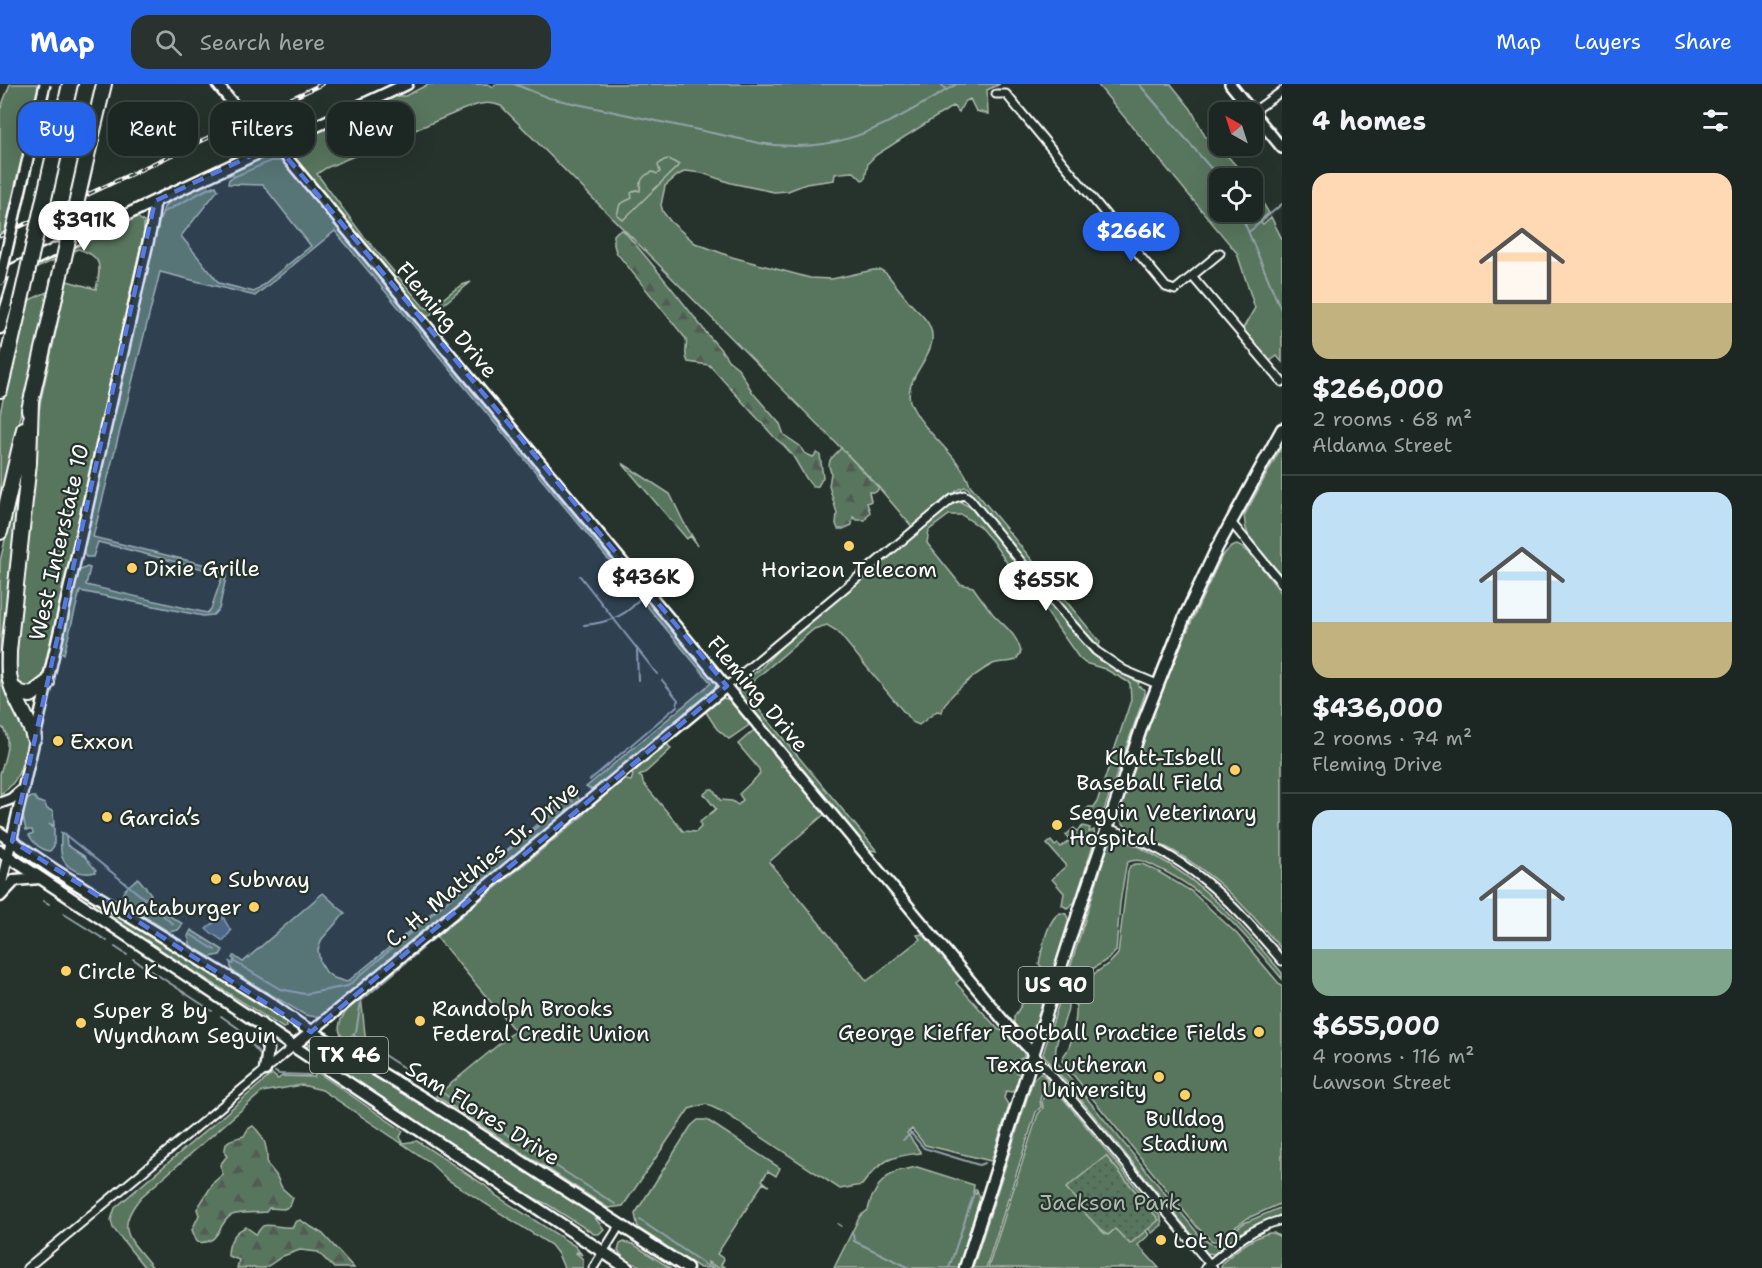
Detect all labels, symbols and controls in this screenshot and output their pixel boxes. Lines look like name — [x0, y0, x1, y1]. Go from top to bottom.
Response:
search box — [131, 15, 551, 69]
text: Map — [30, 23, 95, 61]
icon: search — [152, 26, 185, 59]
text: Search here — [200, 28, 325, 57]
text: Map — [1496, 28, 1541, 56]
text: Layers — [1574, 28, 1641, 56]
text: Share — [1674, 28, 1732, 56]
chip: Buy — [18, 102, 96, 156]
chip: Rent — [108, 102, 198, 156]
chip: Filters — [210, 102, 315, 156]
chip: New — [327, 102, 414, 156]
north arrow — [1209, 102, 1263, 156]
map controls — [1209, 102, 1263, 222]
text: 4 homes — [1312, 103, 1426, 138]
icon: filters — [1699, 104, 1732, 137]
button: locate — [1209, 168, 1263, 222]
pin: $391K — [42, 201, 126, 252]
text: $391K — [52, 207, 116, 233]
pin: $266K — [1089, 212, 1173, 263]
icon: home — [1468, 212, 1576, 320]
text: $266K — [1097, 218, 1165, 244]
street label: Fleming Drive — [390, 256, 504, 384]
text: $266,000 — [1312, 371, 1444, 406]
text: 2 rooms · 68 m² — [1312, 406, 1472, 432]
text: Aldama Street — [1312, 432, 1453, 458]
street label: West Interstate 10 — [22, 441, 96, 643]
icon: home — [1468, 531, 1576, 639]
marker: Horizon Telecom — [842, 539, 856, 553]
place label: Dixie Grille — [144, 554, 260, 583]
place label: Horizon Telecom — [761, 555, 937, 584]
pin: $436K — [604, 558, 688, 609]
marker: Dixie Grille — [125, 561, 139, 575]
pin: $655K — [1004, 561, 1088, 612]
text: $436K — [612, 564, 680, 590]
text: $655K — [1013, 567, 1079, 593]
street label: Fleming Drive — [701, 630, 815, 758]
text: $436,000 — [1312, 690, 1443, 725]
text: 2 rooms · 74 m² — [1312, 725, 1472, 751]
place label: Exxon — [70, 727, 134, 756]
marker: Exxon — [51, 734, 65, 748]
place label: Klatt-Isbell Baseball Field — [1076, 743, 1223, 797]
text: Fleming Drive — [1312, 751, 1443, 777]
marker: Klatt-Isbell Baseball Field — [1228, 763, 1242, 777]
street label: C. H. Matthies Jr. Drive — [379, 774, 585, 954]
place label: Seguin Veterinary Hospital — [1069, 798, 1257, 852]
place label: Garcia’s — [119, 803, 201, 832]
marker: Garcia’s — [100, 810, 114, 824]
marker: Seguin Veterinary Hospital — [1050, 818, 1064, 832]
icon: home — [1468, 849, 1576, 957]
place label: Subway — [228, 865, 310, 894]
marker: Subway — [209, 872, 223, 886]
place label: Whataburger — [101, 893, 242, 922]
marker: Whataburger — [247, 900, 261, 914]
place label: Circle K — [78, 957, 158, 986]
marker: Circle K — [59, 964, 73, 978]
road number: US 90 — [1018, 967, 1094, 1003]
place label: Randolph Brooks Federal Credit Union — [432, 994, 650, 1048]
place label: Super 8 by Wyndham Seguin — [93, 996, 276, 1050]
text: $655,000 — [1312, 1008, 1440, 1043]
marker: Randolph Brooks Federal Credit Union — [413, 1014, 427, 1028]
marker: Super 8 by Wyndham Seguin — [74, 1016, 88, 1030]
place label: George Kieffer Football Practice Fields — [838, 1018, 1247, 1047]
marker: George Kieffer Football Practice Fields — [1252, 1025, 1266, 1039]
road number: TX 46 — [310, 1037, 388, 1073]
text: 4 rooms · 116 m² — [1312, 1043, 1474, 1069]
place label: Texas Lutheran University — [986, 1050, 1147, 1104]
street label: Sam Flores Drive — [400, 1054, 566, 1172]
text: Lawson Street — [1312, 1069, 1451, 1095]
marker: Texas Lutheran University — [1152, 1070, 1166, 1084]
marker: Bulldog Stadium — [1178, 1088, 1192, 1102]
place label: Bulldog Stadium — [1142, 1104, 1228, 1158]
park label: Jackson Park — [1039, 1188, 1181, 1217]
place label: Lot 10 — [1173, 1226, 1239, 1255]
marker: Lot 10 — [1154, 1233, 1168, 1247]

